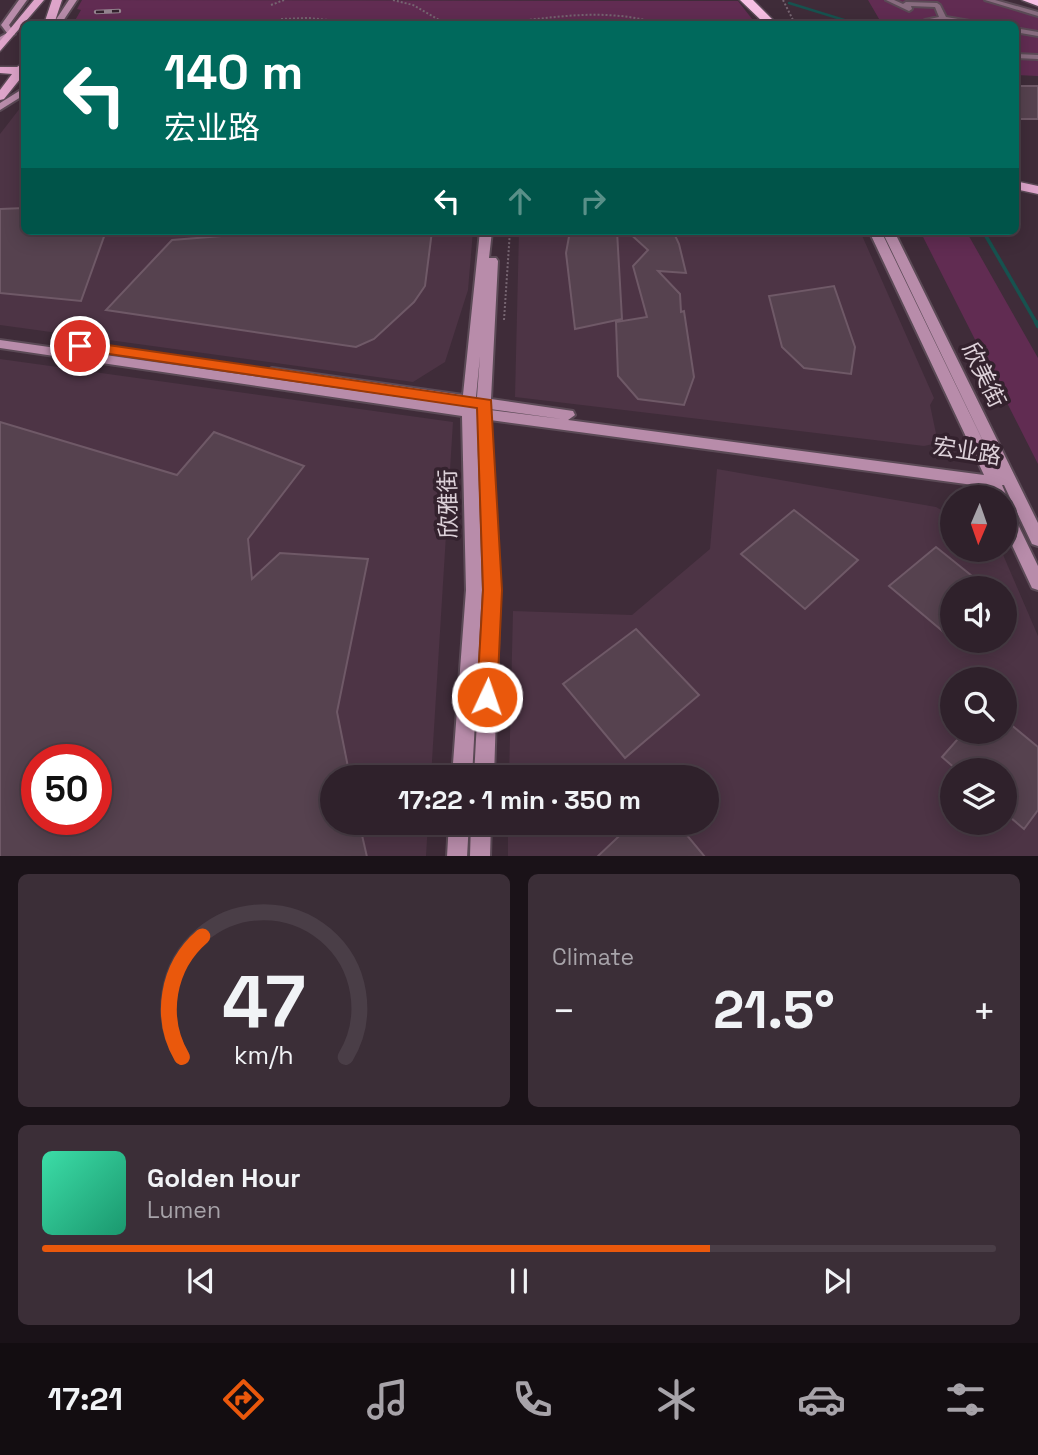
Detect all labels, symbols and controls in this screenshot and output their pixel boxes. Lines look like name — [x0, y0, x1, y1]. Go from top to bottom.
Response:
text: 140 m — [164, 41, 303, 103]
icon: left — [49, 49, 140, 140]
text: 宏业路 — [164, 108, 260, 148]
icon: left — [428, 182, 466, 220]
icon: ahead — [501, 182, 539, 220]
icon: right — [574, 182, 612, 220]
pin — [50, 316, 110, 376]
icon: arrive — [61, 327, 99, 365]
street label: 欣美街 — [955, 337, 1013, 413]
street label: 宏业路 — [931, 431, 1003, 471]
street label: 欣雅街 — [432, 469, 464, 539]
north arrow — [940, 485, 1017, 562]
map controls — [940, 485, 1017, 835]
button: sound — [940, 576, 1017, 653]
position arrow — [450, 660, 524, 734]
button: search — [940, 667, 1017, 744]
speed limit sign: 50 — [21, 744, 112, 835]
button: layers — [940, 758, 1017, 835]
text: 17:22 · 1 min · 350 m — [398, 783, 641, 817]
text: Climate — [552, 942, 634, 972]
text: 47 — [222, 955, 306, 1048]
text: 21.5° — [713, 977, 835, 1043]
text: − — [552, 987, 576, 1035]
text: + — [972, 987, 996, 1035]
text: km/h — [234, 1038, 294, 1070]
text: Golden Hour — [147, 1161, 301, 1195]
text: Lumen — [147, 1195, 221, 1225]
icon: previous — [182, 1262, 220, 1300]
icon: pause — [500, 1262, 538, 1300]
icon: next — [818, 1262, 856, 1300]
icon: directions — [219, 1375, 268, 1424]
icon: music — [363, 1375, 412, 1424]
icon: phone — [508, 1375, 557, 1424]
icon: climate — [652, 1375, 701, 1424]
icon: car — [797, 1375, 846, 1424]
icon: filters — [941, 1375, 990, 1424]
text: 17:21 — [48, 1379, 123, 1419]

